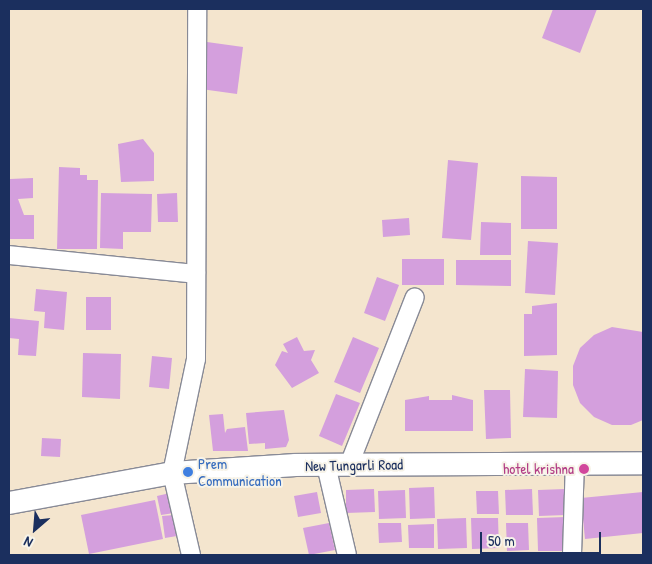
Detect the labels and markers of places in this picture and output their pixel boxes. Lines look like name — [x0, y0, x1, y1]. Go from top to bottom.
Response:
place label: Prem Communication — [198, 454, 282, 489]
place label: hotel krishna — [503, 460, 574, 478]
marker: hotel krishna — [578, 463, 590, 475]
marker: Prem Communication — [182, 466, 194, 478]

